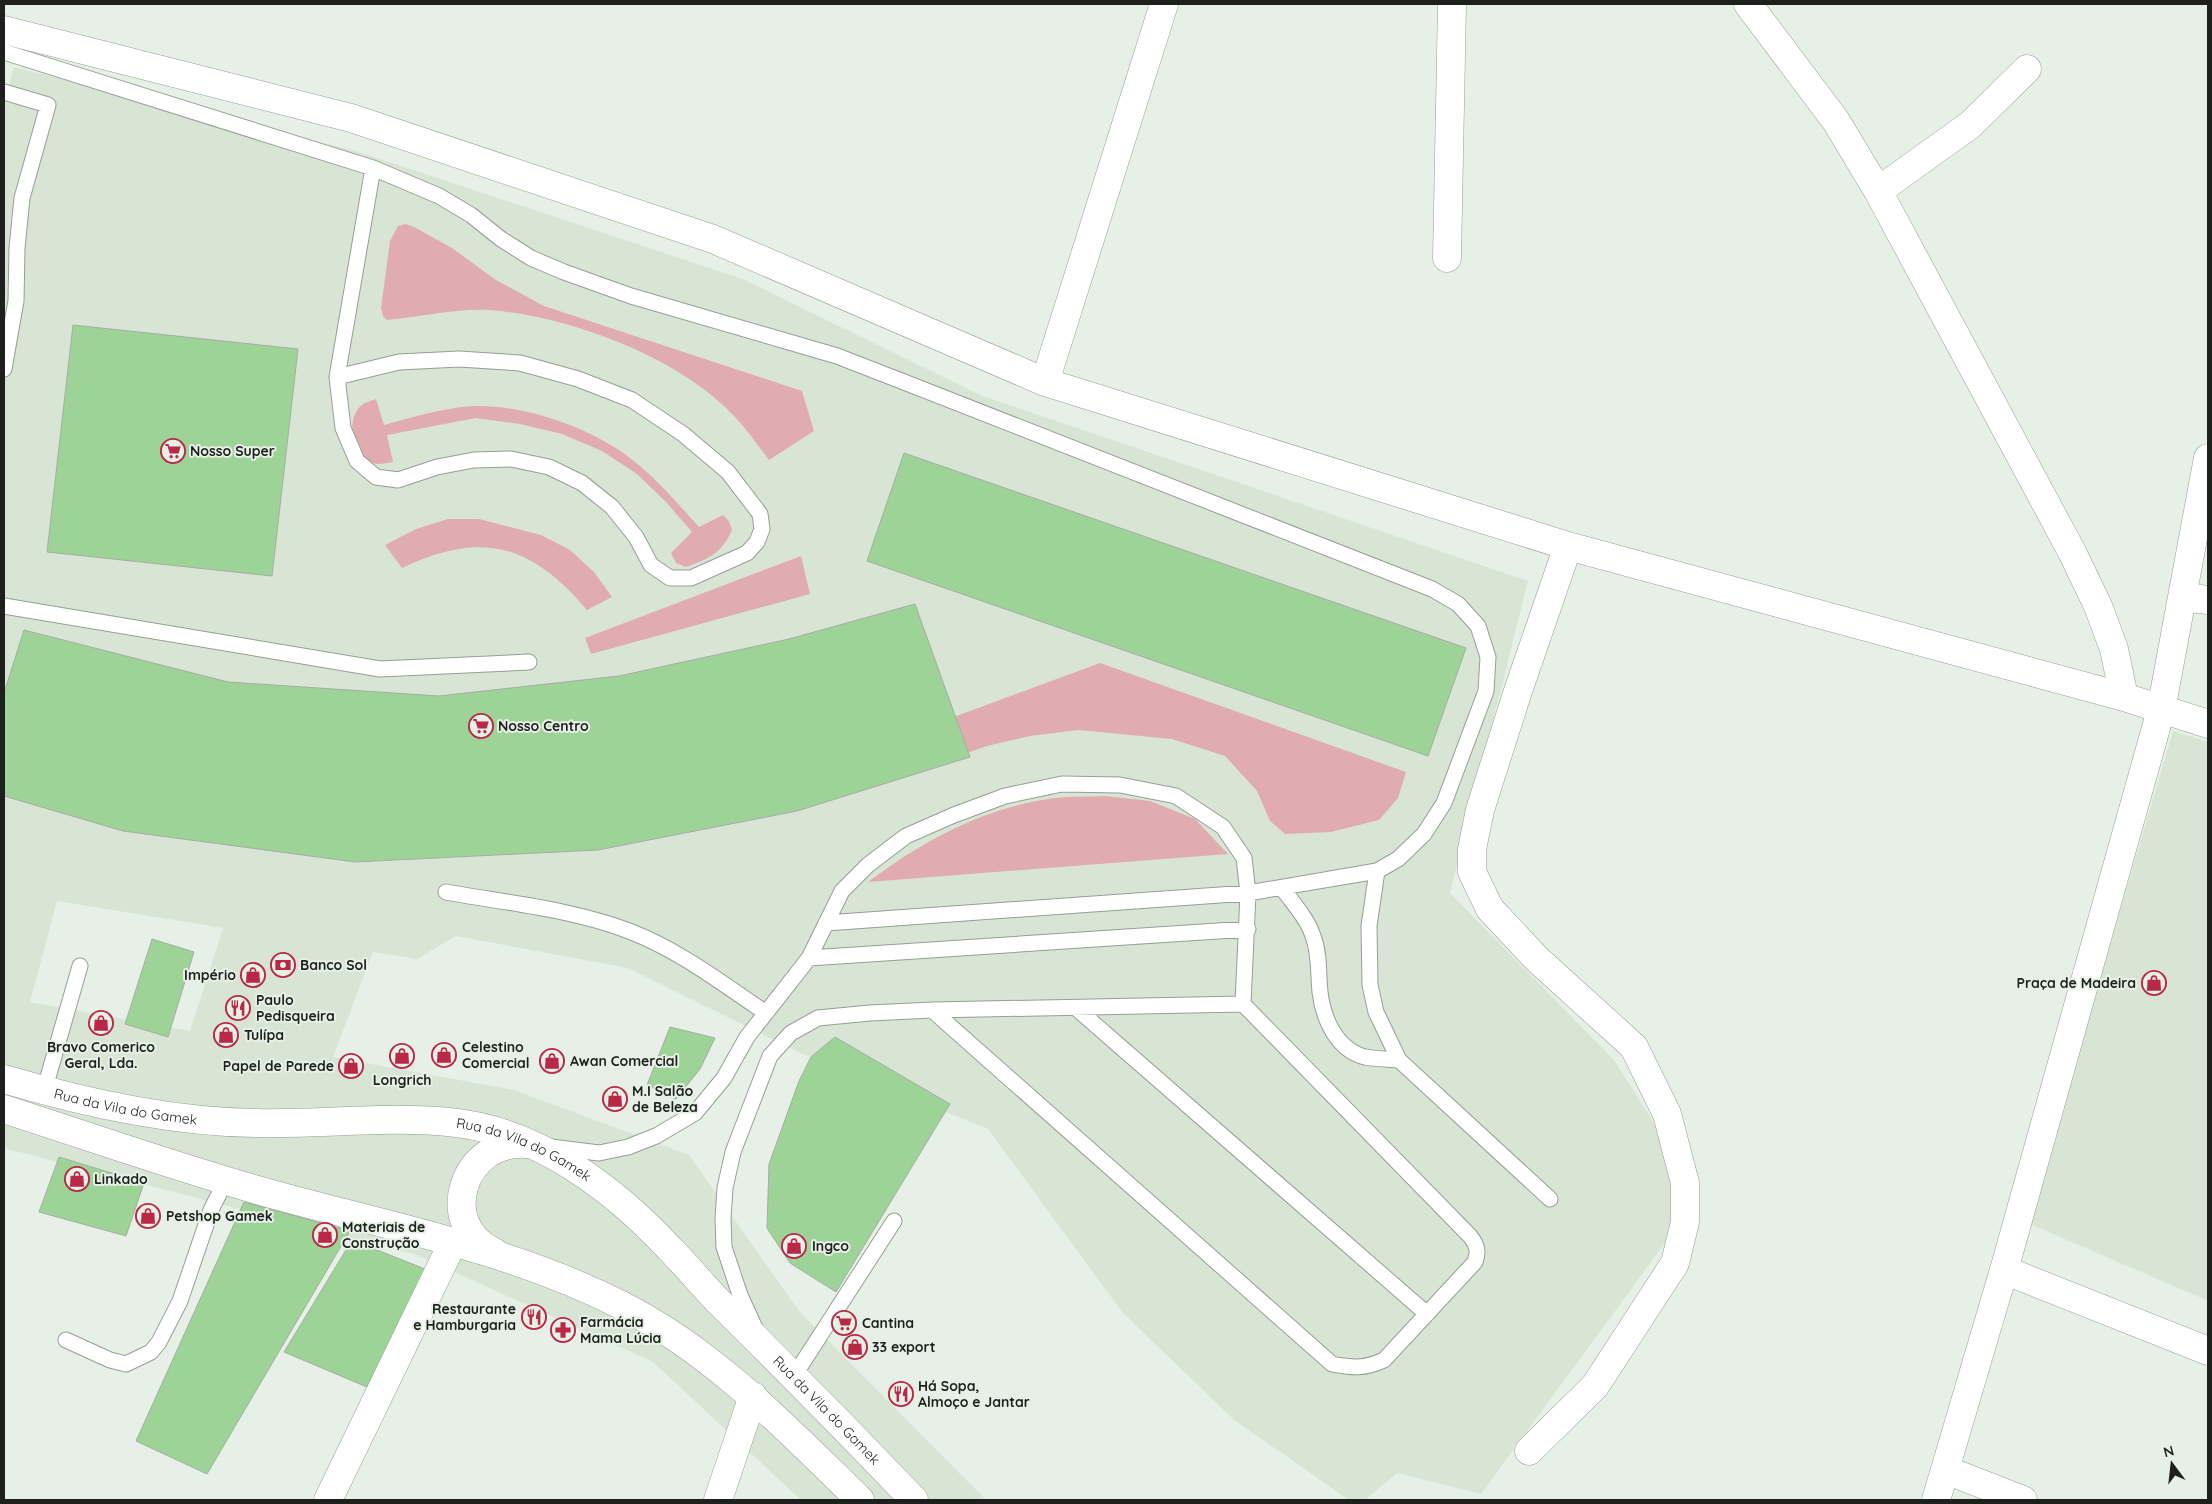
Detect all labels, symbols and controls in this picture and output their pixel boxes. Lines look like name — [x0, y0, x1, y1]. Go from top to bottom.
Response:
supermarket icon: Nosso Super — [160, 438, 186, 464]
place label: Nosso Super — [190, 442, 275, 460]
supermarket icon: Nosso Centro — [468, 713, 494, 739]
place label: Nosso Centro — [498, 717, 589, 735]
bank icon: Banco Sol — [270, 952, 296, 978]
place label: Banco Sol — [300, 956, 367, 974]
shop icon: Império — [240, 962, 266, 988]
place label: Império — [184, 966, 236, 984]
shop icon: Praça de Madeira — [2141, 970, 2167, 996]
place label: Praça de Madeira — [2017, 974, 2136, 992]
place label: Paulo Pedisqueira — [256, 991, 335, 1025]
restaurant icon: Paulo Pedisqueira — [225, 995, 251, 1021]
shop icon: Bravo Comerico Geral, Lda. — [88, 1010, 114, 1036]
shop icon: Tulípa — [213, 1022, 239, 1048]
place label: Tulípa — [244, 1026, 284, 1044]
place label: Bravo Comerico Geral, Lda. — [47, 1038, 155, 1072]
place label: Celestino Comercial — [462, 1038, 530, 1072]
shop icon: Celestino Comercial — [431, 1042, 457, 1068]
shop icon: Longrich — [389, 1043, 415, 1069]
shop icon: Awan Comercial — [539, 1048, 565, 1074]
place label: Awan Comercial — [570, 1052, 678, 1070]
shop icon: Papel de Parede — [338, 1053, 364, 1079]
place label: Papel de Parede — [223, 1057, 334, 1075]
place label: Longrich — [373, 1071, 431, 1089]
place label: M.I Salão de Beleza — [632, 1082, 698, 1116]
street label: Rua da Vila do Gamek — [52, 1084, 198, 1129]
shop icon: M.I Salão de Beleza — [602, 1086, 628, 1112]
street label: Rua da Vila do Gamek — [455, 1114, 595, 1185]
shop icon: Linkado — [64, 1166, 90, 1192]
place label: Linkado — [94, 1170, 148, 1188]
shop icon: Petshop Gamek — [135, 1203, 161, 1229]
place label: Petshop Gamek — [166, 1207, 273, 1225]
place label: Materiais de Construção — [342, 1218, 425, 1252]
shop icon: Materiais de Construção — [312, 1222, 338, 1248]
shop icon: Ingco — [781, 1233, 807, 1259]
place label: Ingco — [812, 1237, 849, 1255]
place label: Restaurante e Hamburgaria — [413, 1300, 516, 1334]
restaurant icon: Restaurante e Hamburgaria — [521, 1304, 547, 1330]
supermarket icon: Cantina — [831, 1310, 857, 1336]
place label: Farmácia Mama Lúcia — [580, 1313, 661, 1347]
place label: Cantina — [862, 1314, 914, 1332]
pharmacy icon: Farmácia Mama Lúcia — [550, 1317, 576, 1343]
shop icon: 33 export — [842, 1334, 868, 1360]
place label: 33 export — [872, 1338, 936, 1356]
street label: Rua da Vila do Gamek — [769, 1352, 884, 1468]
place label: Há Sopa, Almoço e Jantar — [918, 1377, 1030, 1411]
restaurant icon: Há Sopa, Almoço e Jantar — [888, 1381, 914, 1407]
north arrow — [2147, 1439, 2197, 1489]
text: N — [2161, 1441, 2176, 1461]

